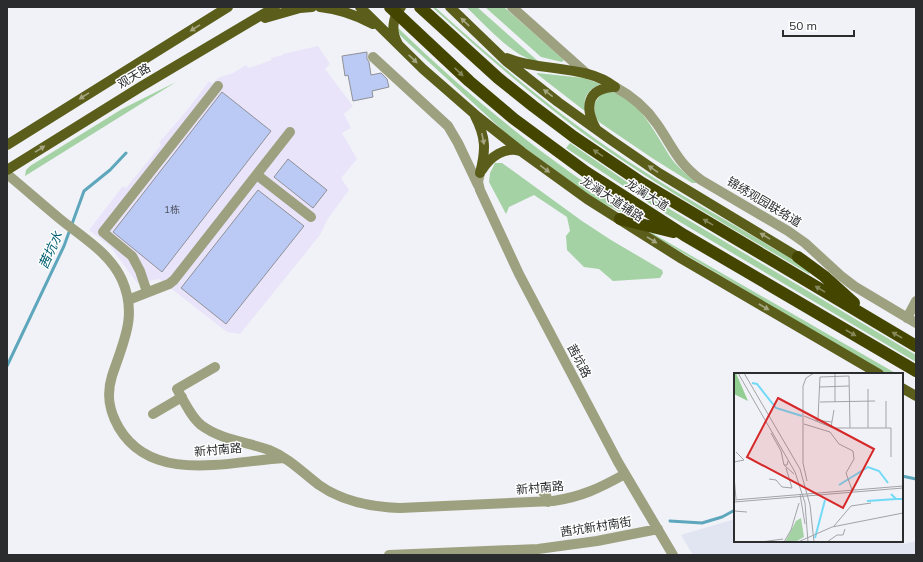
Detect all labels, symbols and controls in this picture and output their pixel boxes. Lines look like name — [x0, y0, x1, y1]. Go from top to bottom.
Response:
scale bar — [783, 12, 854, 38]
one-way arrow — [460, 17, 471, 26]
text: 50 m — [789, 18, 817, 33]
one-way arrow — [189, 24, 200, 31]
one-way arrow — [408, 54, 418, 64]
street label: 观天路 — [114, 60, 153, 91]
one-way arrow — [454, 67, 464, 77]
one-way arrow — [542, 89, 553, 98]
one-way arrow — [78, 93, 90, 100]
one-way arrow — [481, 133, 487, 145]
one-way arrow — [35, 145, 45, 153]
one-way arrow — [593, 149, 603, 157]
one-way arrow — [540, 165, 550, 173]
one-way arrow — [648, 165, 659, 173]
street label: 龙澜大道辅路 — [578, 173, 647, 224]
street label: 锦绣观园联络道 — [724, 174, 804, 230]
street label: 龙澜大道 — [623, 175, 672, 214]
house number: 1栋 — [164, 203, 180, 216]
one-way arrow — [702, 219, 714, 226]
water label: 茜坑水 — [35, 228, 66, 271]
one-way arrow — [760, 232, 770, 240]
one-way arrow — [646, 237, 658, 244]
one-way arrow — [814, 285, 826, 292]
one-way arrow — [758, 303, 770, 310]
one-way arrow — [845, 329, 857, 336]
one-way arrow — [891, 331, 902, 338]
street label: 茜坑路 — [564, 341, 595, 380]
inset map — [734, 373, 903, 542]
street label: 新村南路 — [193, 440, 243, 459]
street label: 新村南路 — [515, 478, 565, 497]
street label: 茜坑新村南街 — [559, 513, 633, 540]

